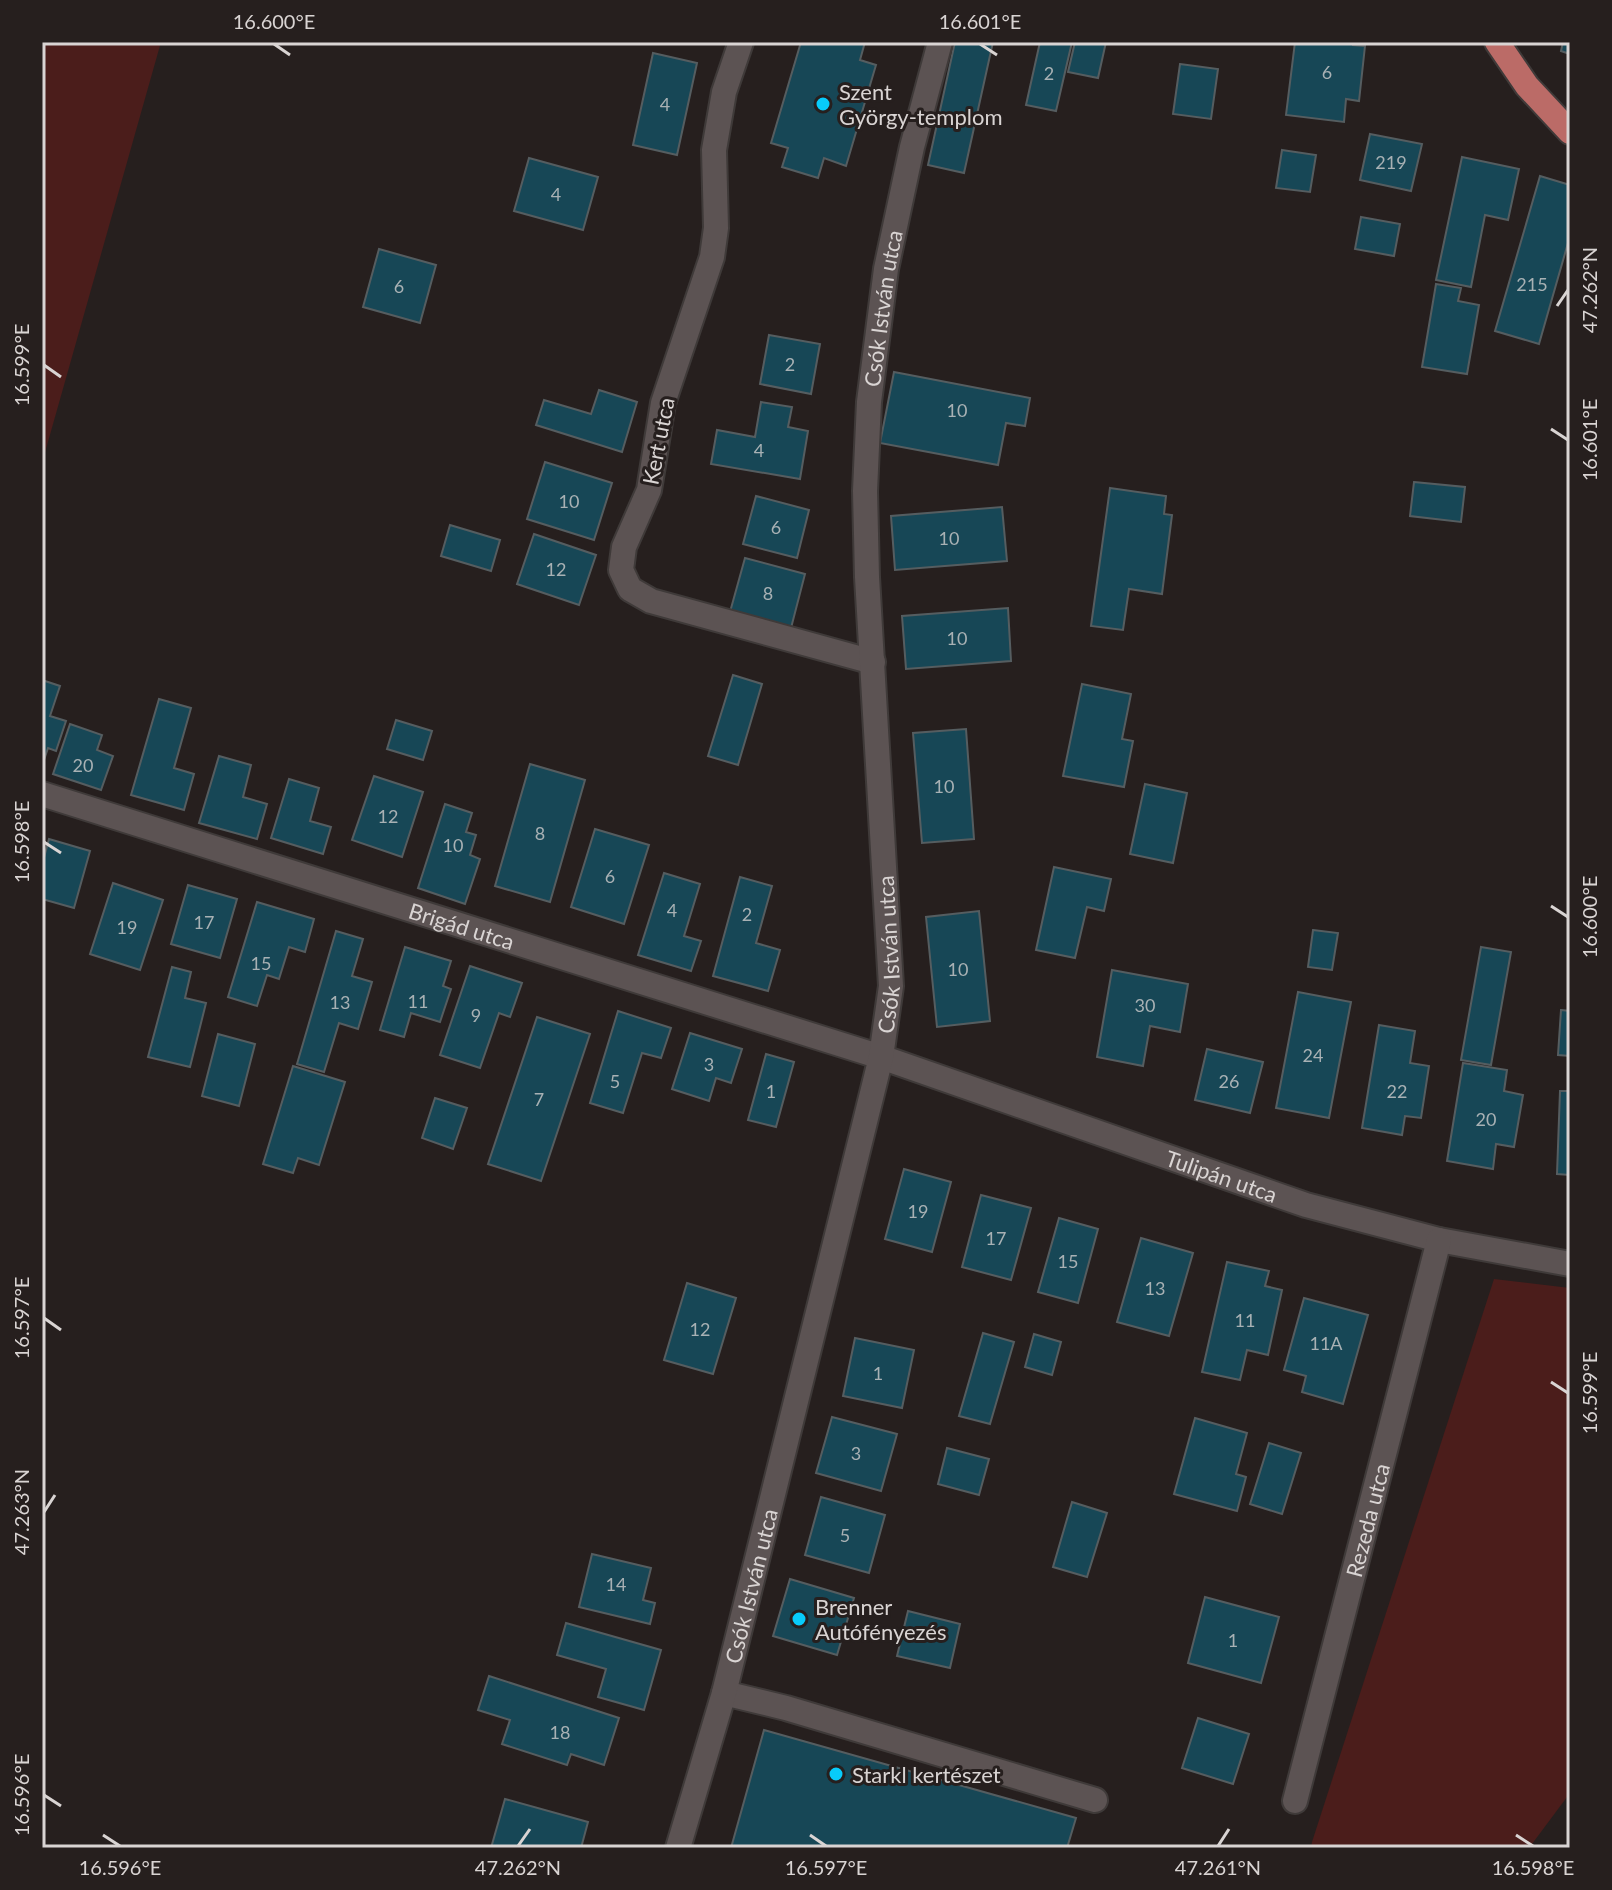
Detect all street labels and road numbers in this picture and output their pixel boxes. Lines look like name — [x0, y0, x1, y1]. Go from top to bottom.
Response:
street label: Csók István utca — [858, 227, 908, 388]
street label: Kert utca — [636, 395, 680, 487]
street label: Csók István utca — [871, 875, 905, 1035]
street label: Brigád utca — [406, 896, 518, 955]
street label: Tulipán utca — [1162, 1144, 1281, 1207]
street label: Rezeda utca — [1340, 1460, 1395, 1580]
street label: Csók István utca — [718, 1506, 783, 1666]

